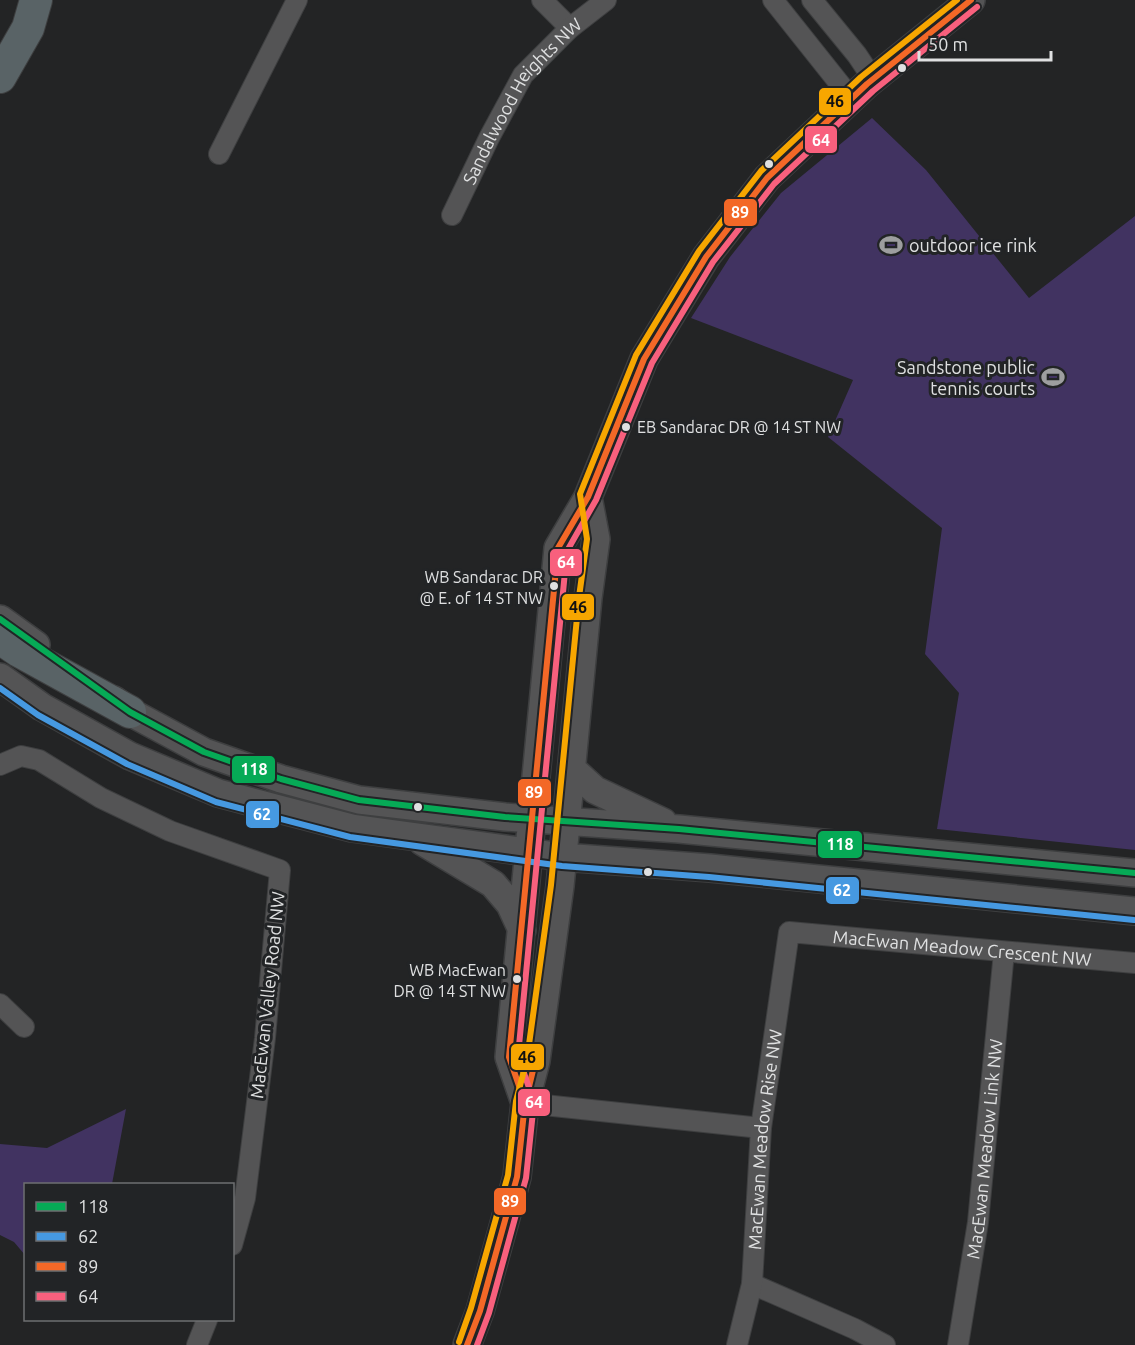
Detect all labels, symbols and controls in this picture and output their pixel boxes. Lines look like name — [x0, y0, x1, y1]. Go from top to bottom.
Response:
street label: Sandalwood Heights NW — [458, 13, 585, 187]
scale bar — [919, 24, 1051, 62]
text: 50 m — [928, 34, 968, 54]
unlabelled marker — [896, 62, 908, 74]
line badge: 46 — [818, 87, 852, 116]
text: 46 — [826, 92, 844, 110]
line badge: 64 — [804, 125, 838, 154]
text: 64 — [812, 131, 830, 149]
unlabelled marker — [763, 158, 775, 170]
line badge: 89 — [723, 198, 758, 227]
text: 89 — [731, 203, 749, 221]
sports icon: outdoor ice rink — [878, 232, 904, 258]
place label: outdoor ice rink — [909, 235, 1037, 255]
place label: Sandstone public tennis courts — [897, 357, 1035, 398]
sports icon: Sandstone public tennis courts — [1040, 364, 1066, 390]
place label: EB Sandarac DR @ 14 ST NW — [637, 418, 841, 436]
marker: EB Sandarac DR @ 14 ST NW — [620, 421, 632, 433]
line badge: 64 — [549, 548, 583, 577]
text: 64 — [557, 553, 575, 571]
place label: WB Sandarac DR @ E. of 14 ST NW — [420, 568, 543, 607]
marker: WB Sandarac DR @ E. of 14 ST NW — [548, 580, 560, 592]
line badge: 46 — [561, 593, 595, 621]
text: 46 — [569, 598, 587, 616]
line badge: 118 — [231, 755, 276, 784]
text: 118 — [240, 760, 268, 778]
line badge: 89 — [517, 778, 552, 807]
text: 89 — [525, 783, 543, 801]
line badge: 62 — [245, 800, 280, 829]
unlabelled marker — [412, 801, 424, 813]
text: 62 — [253, 805, 271, 823]
line badge: 118 — [817, 830, 863, 859]
text: 118 — [826, 835, 854, 853]
unlabelled marker — [642, 866, 654, 878]
line badge: 62 — [825, 876, 860, 905]
text: 62 — [833, 881, 851, 899]
street label: MacEwan Valley Road NW — [246, 890, 288, 1100]
street label: MacEwan Meadow Crescent NW — [832, 926, 1093, 969]
place label: WB MacEwan DR @ 14 ST NW — [393, 961, 506, 1000]
marker: WB MacEwan DR @ 14 ST NW — [511, 973, 523, 985]
street label: MacEwan Meadow Rise NW — [744, 1027, 785, 1250]
street label: MacEwan Meadow Link NW — [962, 1037, 1006, 1260]
line badge: 46 — [510, 1043, 545, 1071]
text: 46 — [518, 1048, 536, 1066]
line badge: 64 — [517, 1088, 551, 1117]
text: 64 — [525, 1093, 543, 1111]
legend — [24, 1183, 234, 1321]
line badge: 89 — [493, 1187, 527, 1216]
text: 89 — [501, 1192, 519, 1210]
text: 118 — [78, 1196, 108, 1216]
text: 62 — [78, 1226, 98, 1246]
text: 89 — [78, 1256, 98, 1276]
text: 64 — [78, 1286, 98, 1306]

